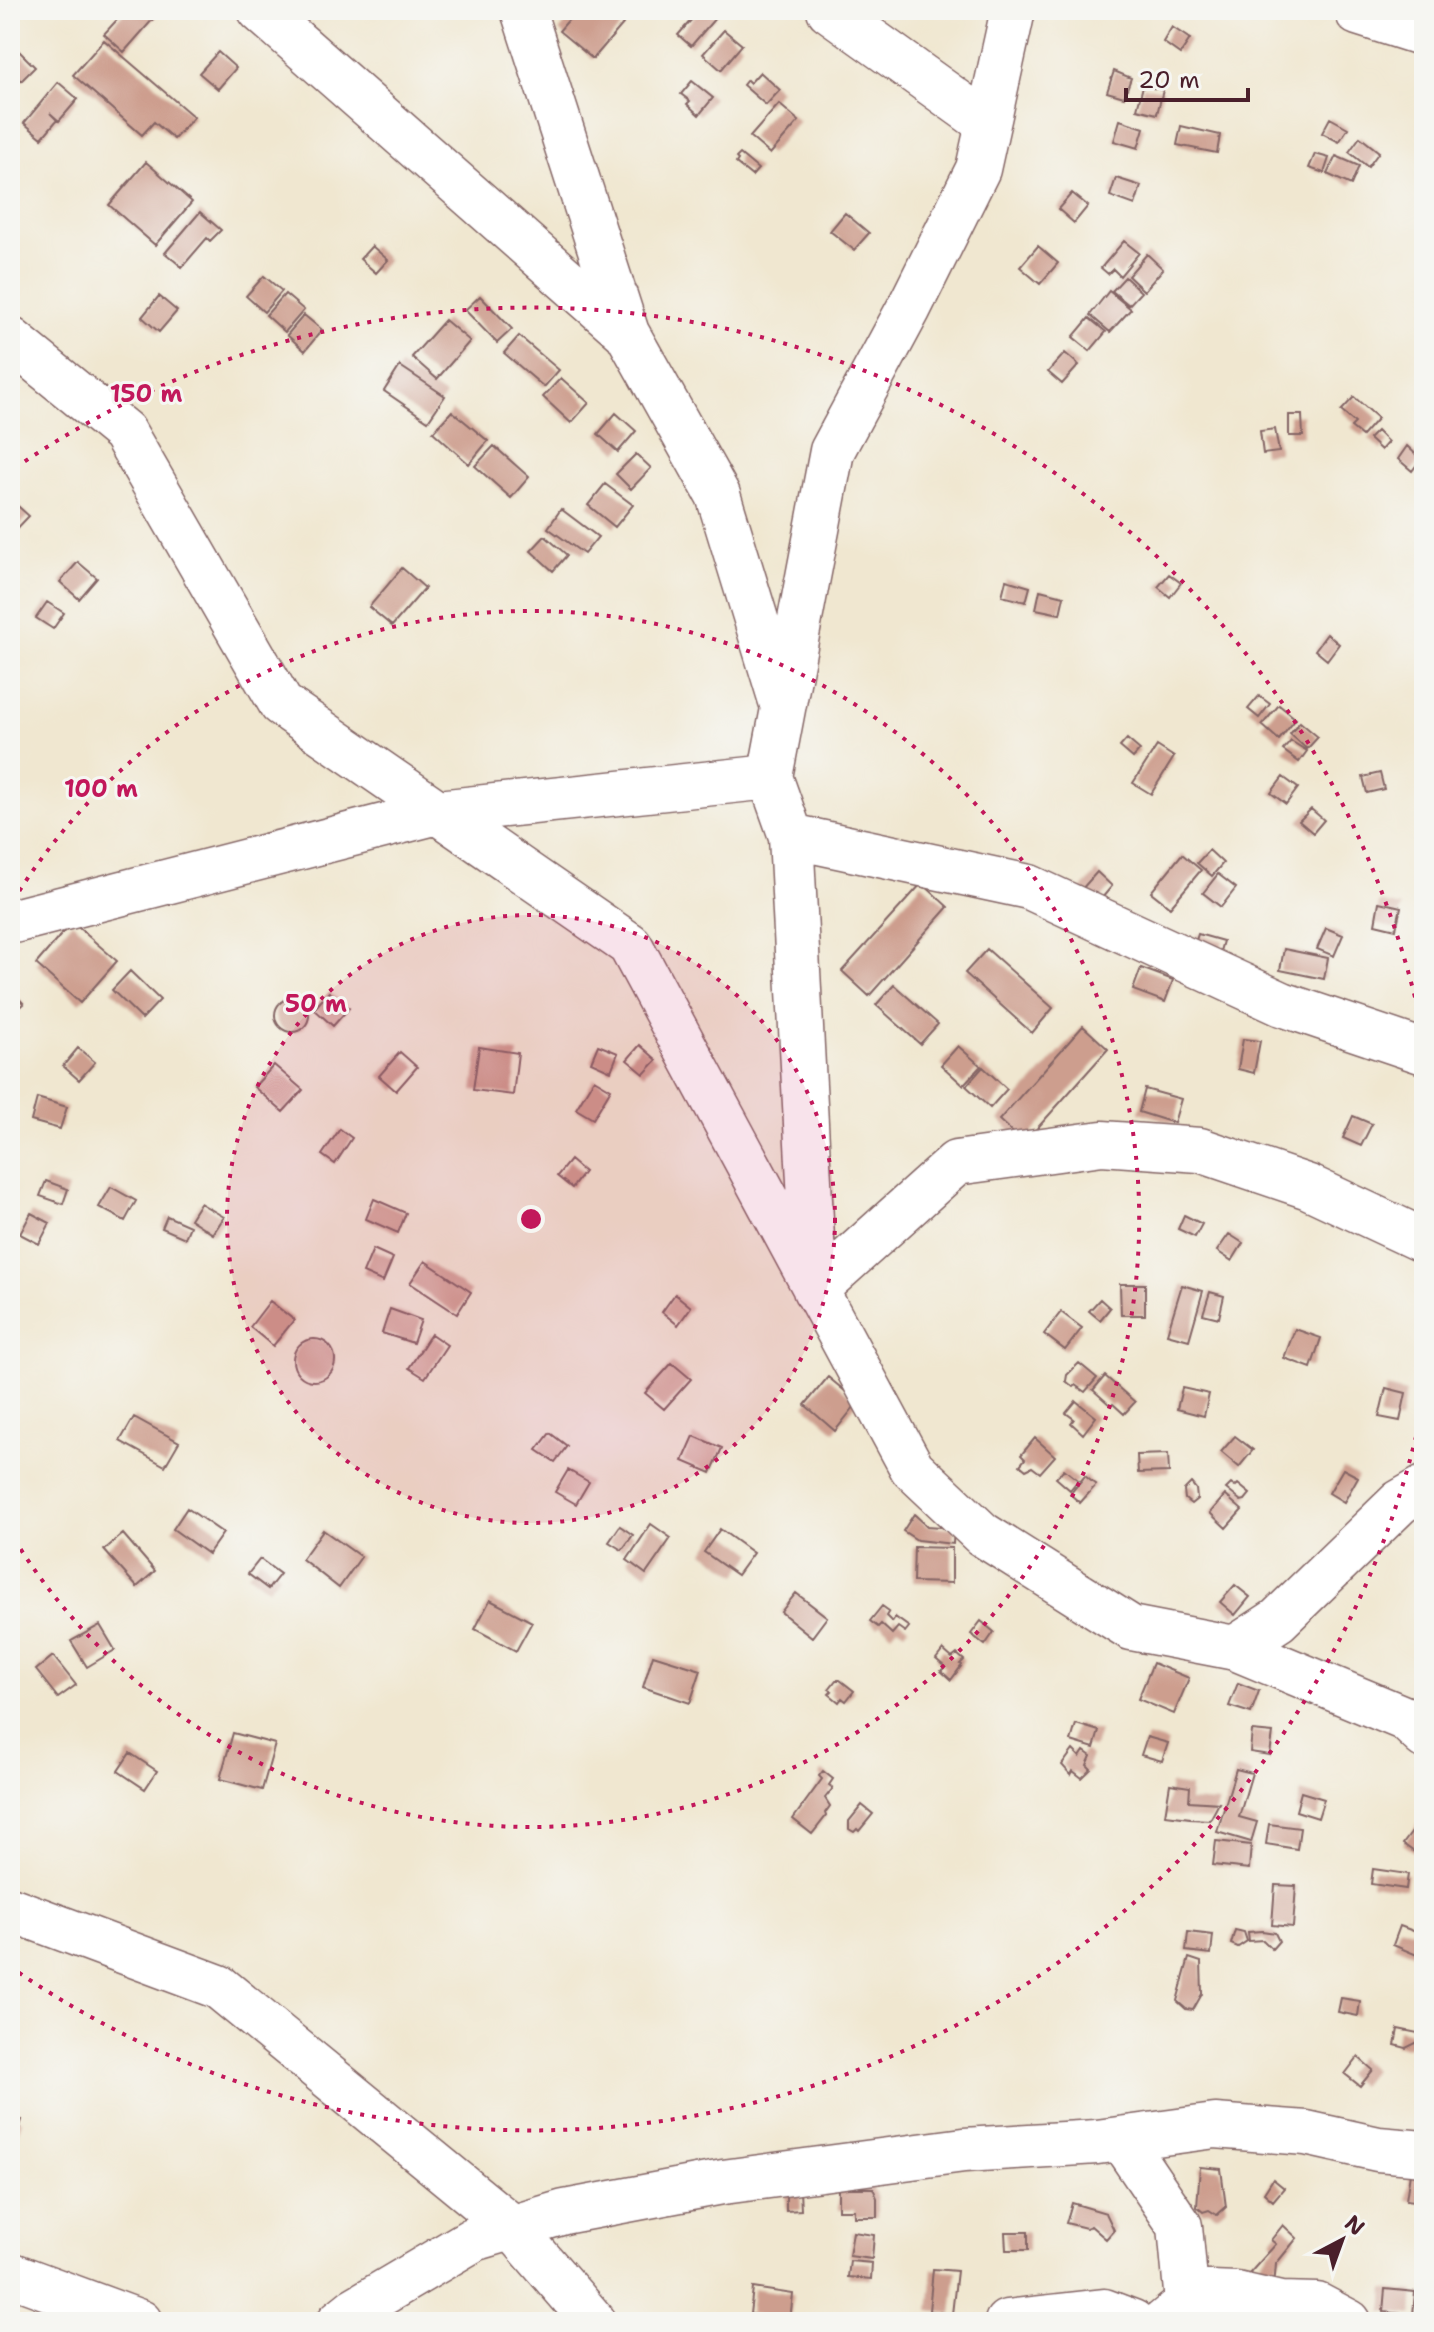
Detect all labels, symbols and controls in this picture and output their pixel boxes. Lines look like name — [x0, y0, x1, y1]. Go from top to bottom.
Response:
scale bar — [1126, 52, 1248, 102]
text: 20 m — [1138, 64, 1200, 96]
text: 150 m — [110, 378, 182, 410]
text: 100 m — [64, 773, 138, 805]
text: 50 m — [285, 988, 347, 1020]
centre of rings — [517, 1205, 545, 1233]
north arrow — [1302, 2200, 1382, 2280]
text: N — [1339, 2209, 1371, 2242]

